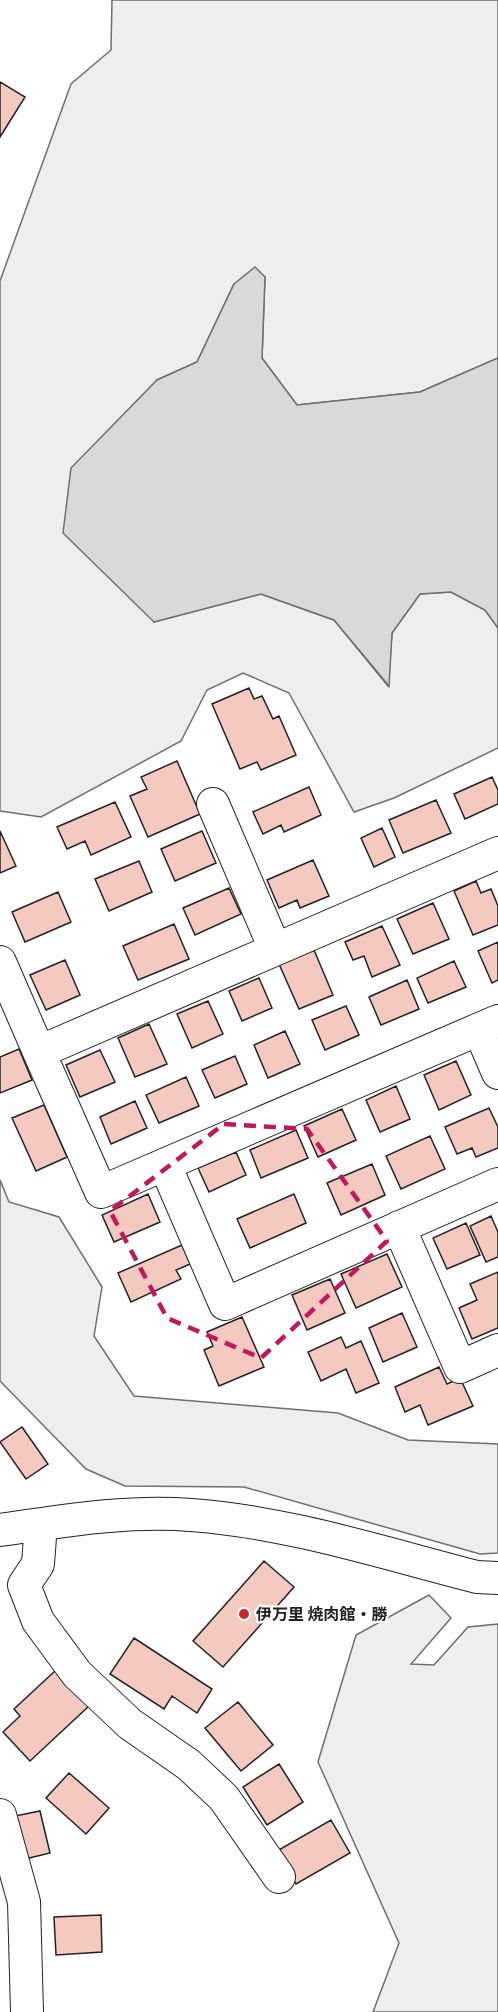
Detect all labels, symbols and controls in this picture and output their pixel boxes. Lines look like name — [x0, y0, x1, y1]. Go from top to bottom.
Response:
place label: 伊万里 焼肉館・勝 — [255, 1605, 388, 1624]
marker: 伊万里 焼肉館・勝 — [237, 1607, 251, 1621]

